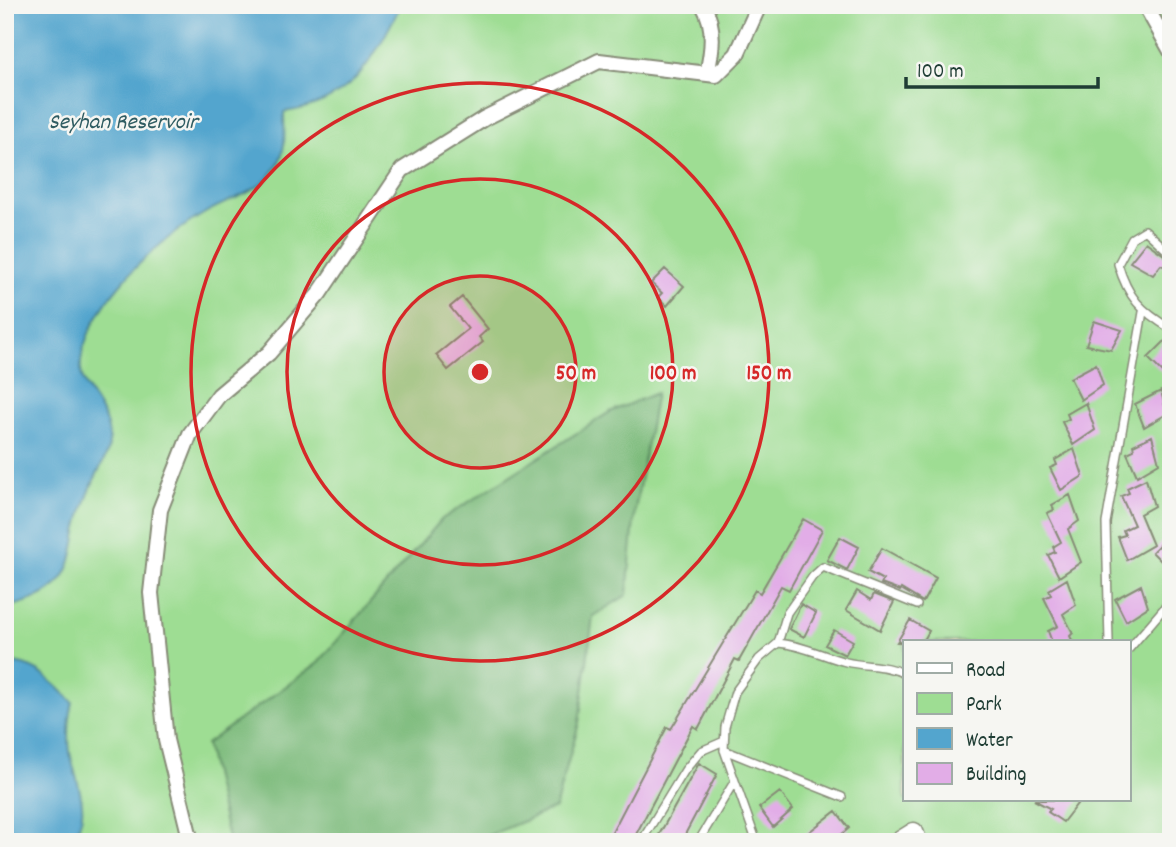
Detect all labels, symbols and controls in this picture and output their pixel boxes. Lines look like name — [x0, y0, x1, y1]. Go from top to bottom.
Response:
scale bar — [906, 46, 1099, 90]
text: 100 m — [917, 58, 964, 88]
water label: Seyhan Reservoir — [48, 107, 200, 140]
centre of rings — [468, 360, 492, 384]
text: 50 m — [556, 360, 596, 390]
text: 100 m — [650, 360, 696, 390]
text: 150 m — [746, 360, 792, 390]
legend — [903, 640, 1130, 802]
text: Road — [966, 657, 1005, 687]
text: Park — [966, 691, 1002, 721]
text: Water — [966, 727, 1013, 757]
text: Building — [966, 761, 1026, 791]

